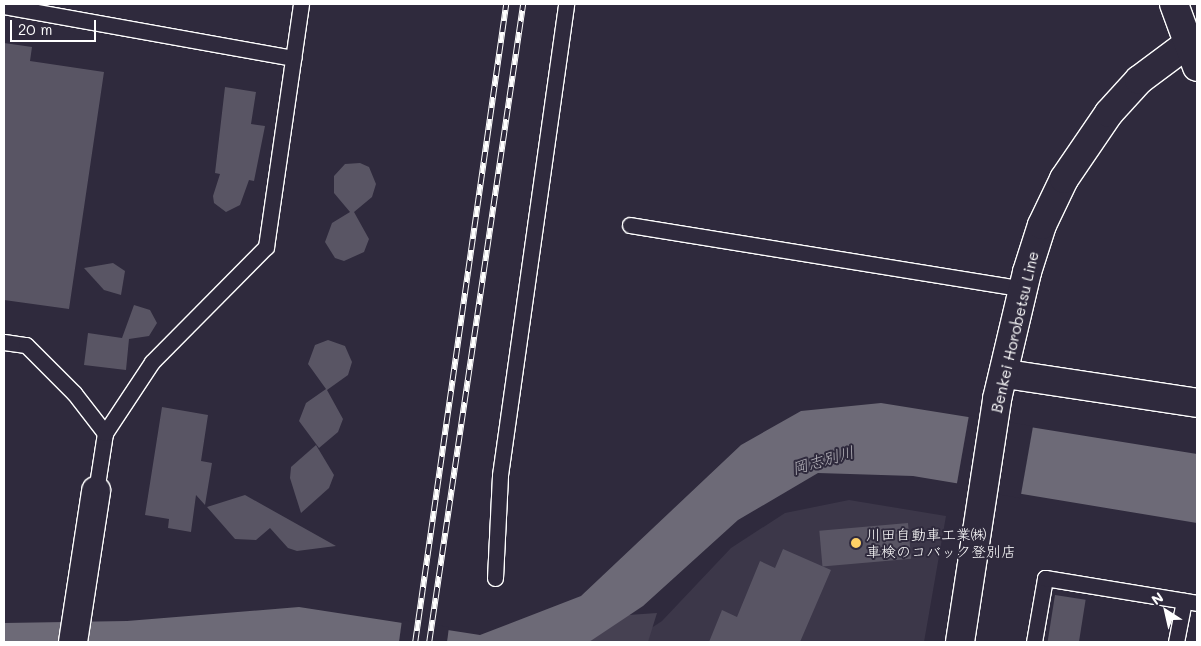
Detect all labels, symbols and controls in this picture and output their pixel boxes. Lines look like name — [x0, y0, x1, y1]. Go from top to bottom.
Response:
scale bar — [12, 10, 99, 42]
text: 20 m — [18, 19, 52, 39]
street label: Benkei Horobetsu Line — [988, 249, 1042, 415]
water label: 岡志別川 — [790, 442, 856, 478]
place label: 川田自動車工業㈱ 車検のコバック登別店 — [866, 525, 1016, 560]
marker: 川田自動車工業㈱ 車検のコバック登別店 — [850, 537, 862, 549]
north arrow — [1141, 586, 1191, 636]
text: N — [1147, 587, 1167, 609]

